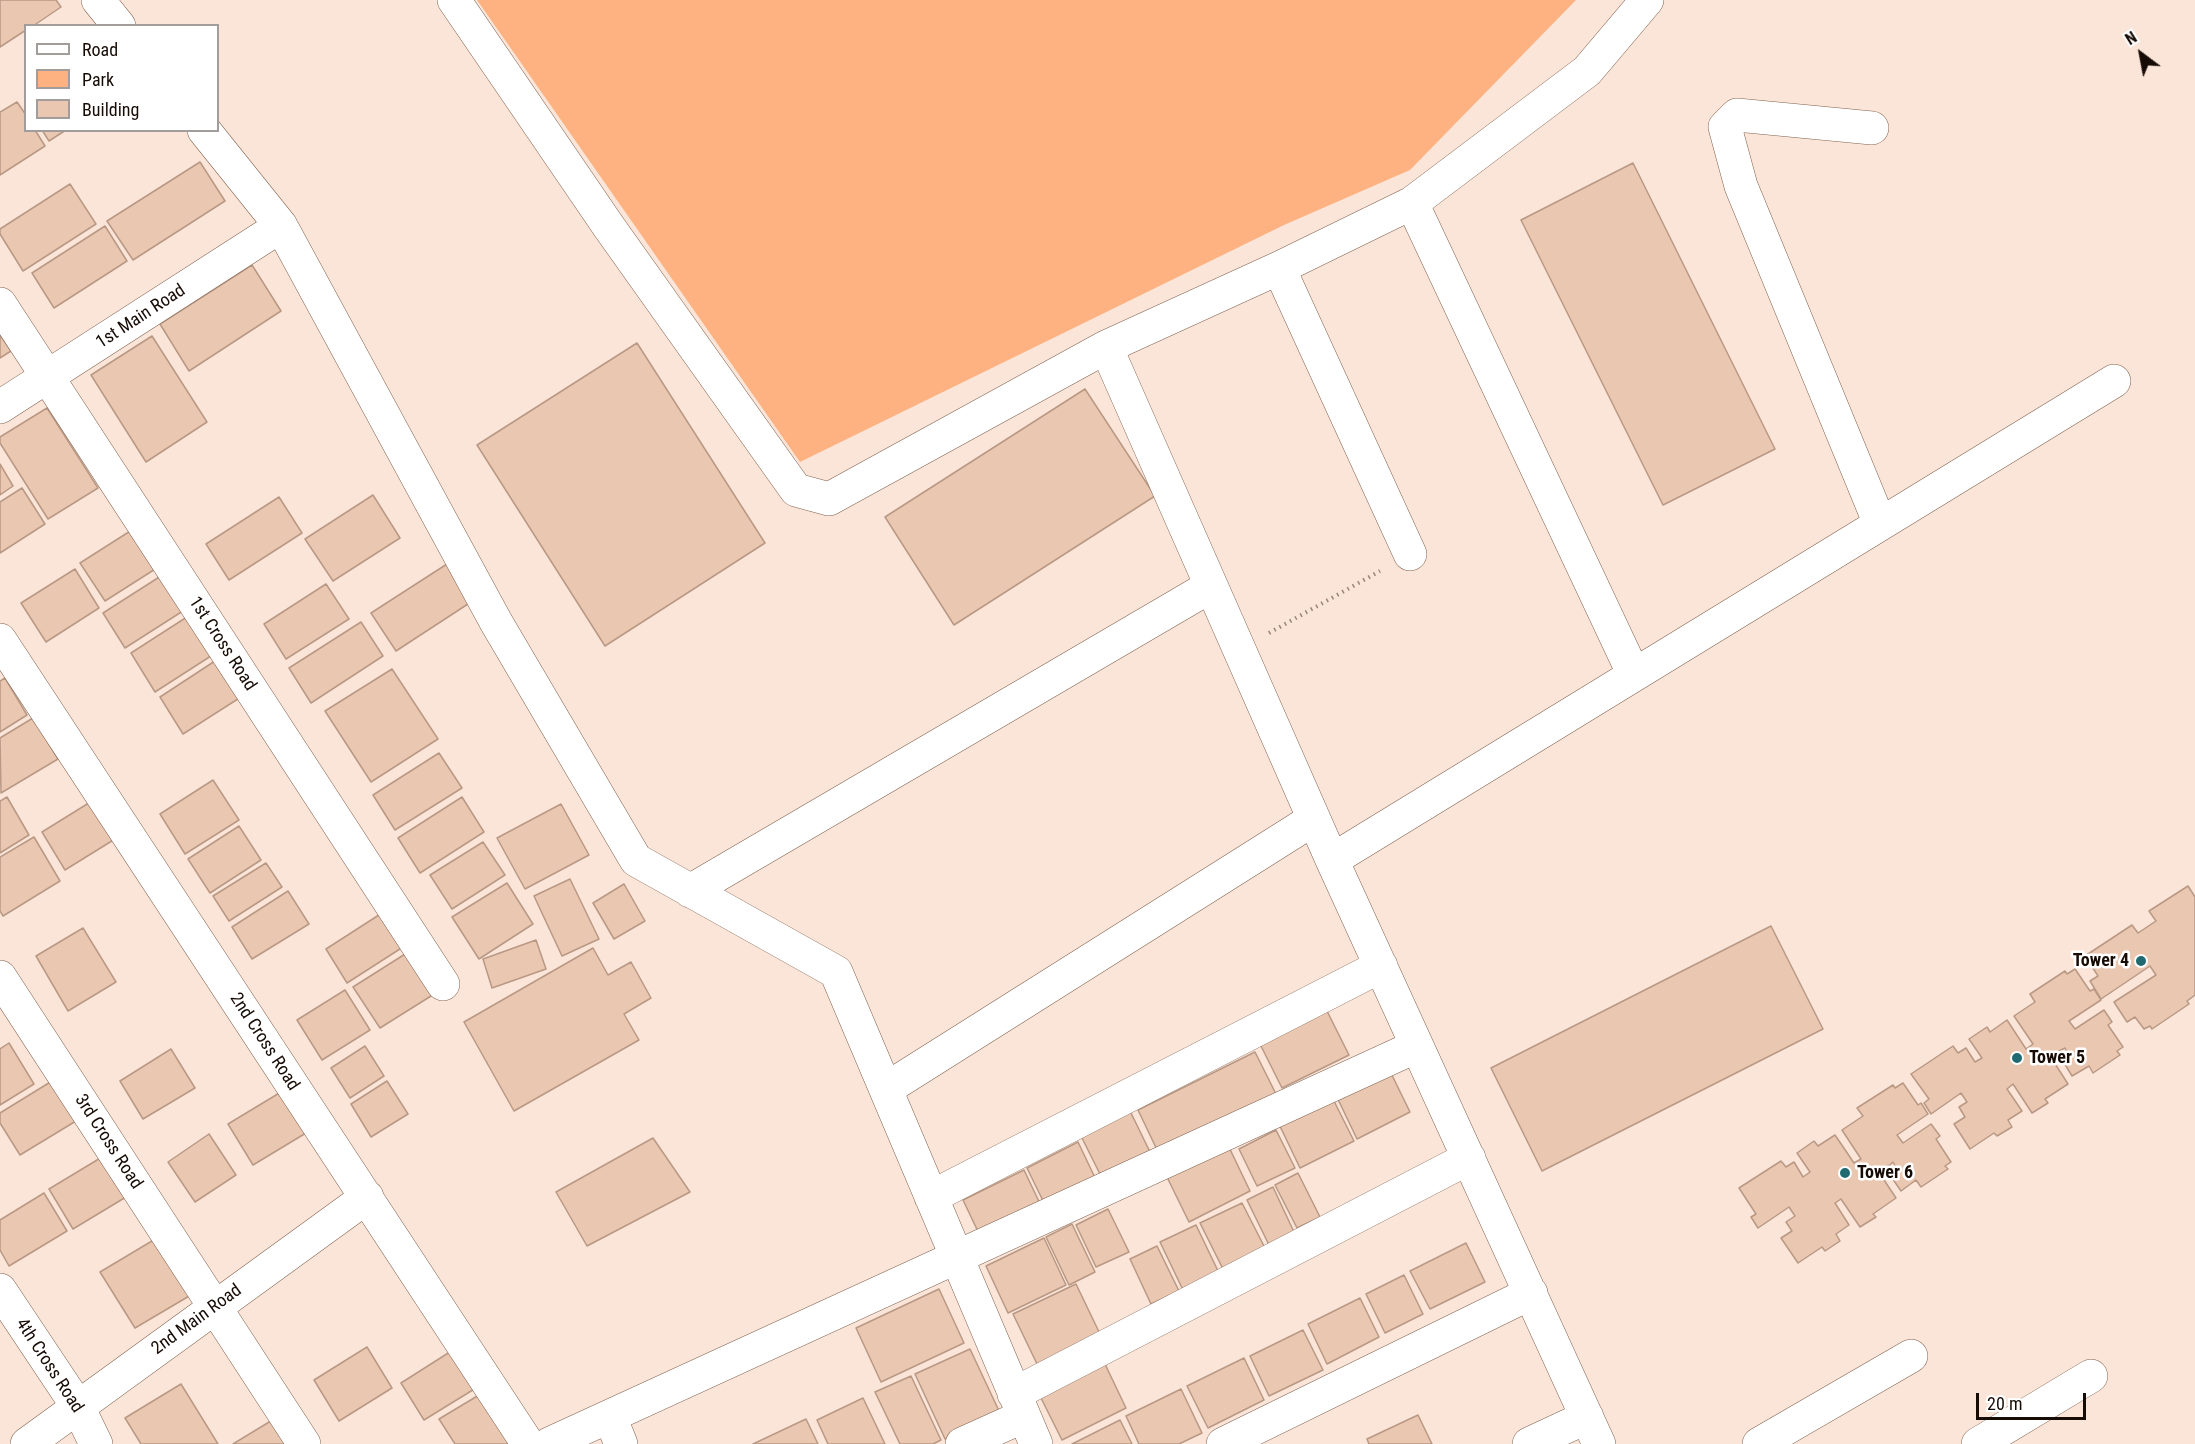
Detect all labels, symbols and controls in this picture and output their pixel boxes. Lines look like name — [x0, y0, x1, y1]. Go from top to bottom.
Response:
legend — [24, 24, 219, 132]
north arrow — [2111, 24, 2171, 84]
text: N — [2122, 28, 2140, 49]
text: Road — [82, 39, 118, 60]
text: Park — [82, 69, 114, 90]
text: Building — [82, 99, 139, 120]
street label: 1st Main Road — [92, 280, 190, 354]
street label: 1st Cross Road — [184, 593, 260, 695]
place label: Tower 4 — [2073, 950, 2129, 972]
marker: Tower 4 — [2134, 954, 2148, 968]
street label: 2nd Cross Road — [224, 989, 304, 1095]
place label: Tower 5 — [2029, 1047, 2085, 1069]
marker: Tower 5 — [2010, 1051, 2024, 1065]
street label: 3rd Cross Road — [69, 1091, 147, 1193]
place label: Tower 6 — [1857, 1162, 1913, 1184]
marker: Tower 6 — [1838, 1166, 1852, 1180]
street label: 2nd Main Road — [148, 1280, 246, 1360]
street label: 4th Cross Road — [10, 1315, 88, 1417]
scale bar — [1979, 1381, 2088, 1419]
text: 20 m — [1987, 1393, 2022, 1414]

